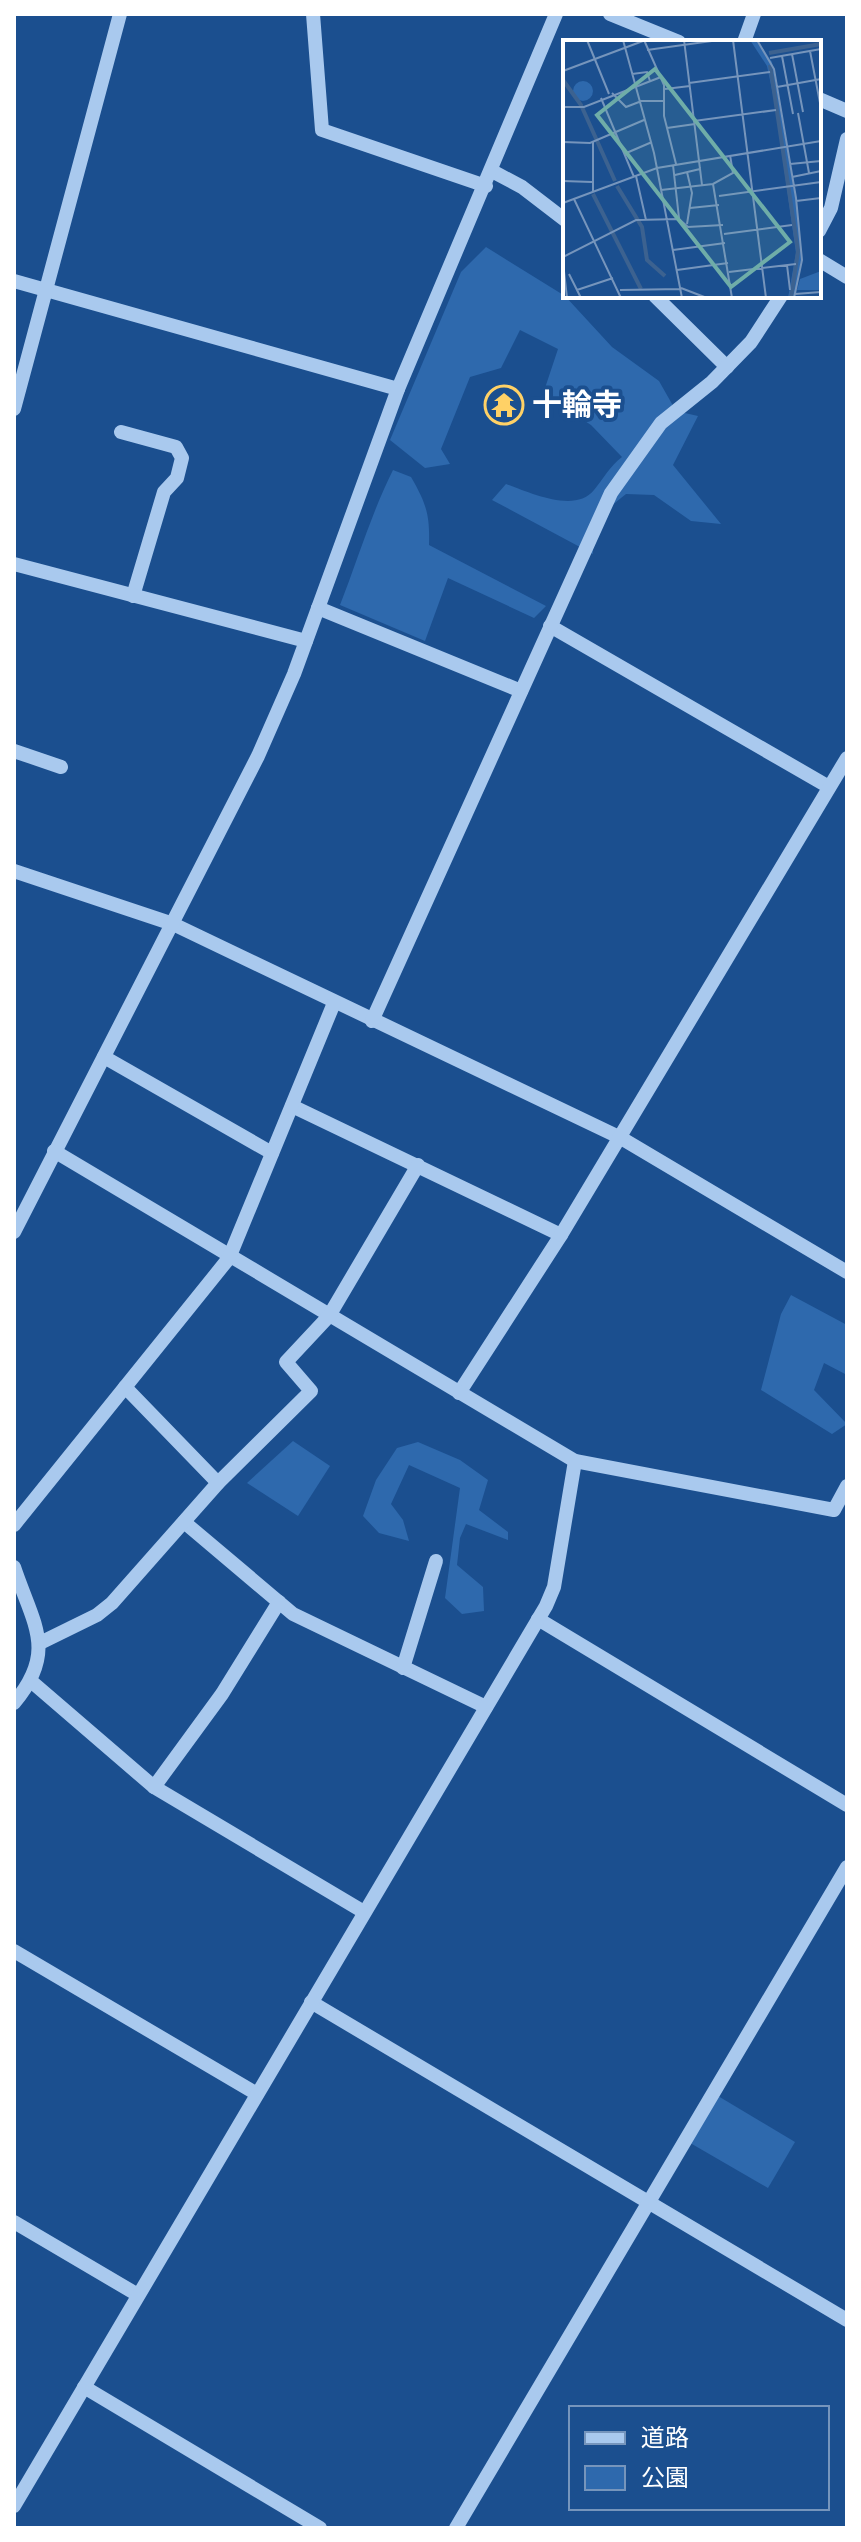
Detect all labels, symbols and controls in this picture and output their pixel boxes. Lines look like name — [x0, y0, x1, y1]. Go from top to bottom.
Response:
inset map — [563, 40, 821, 298]
temple icon: 十輪寺 — [483, 384, 525, 426]
place label: 十輪寺 — [532, 384, 622, 423]
legend — [569, 2406, 829, 2510]
text: 道路 — [641, 2422, 689, 2453]
text: 公園 — [641, 2462, 689, 2493]

